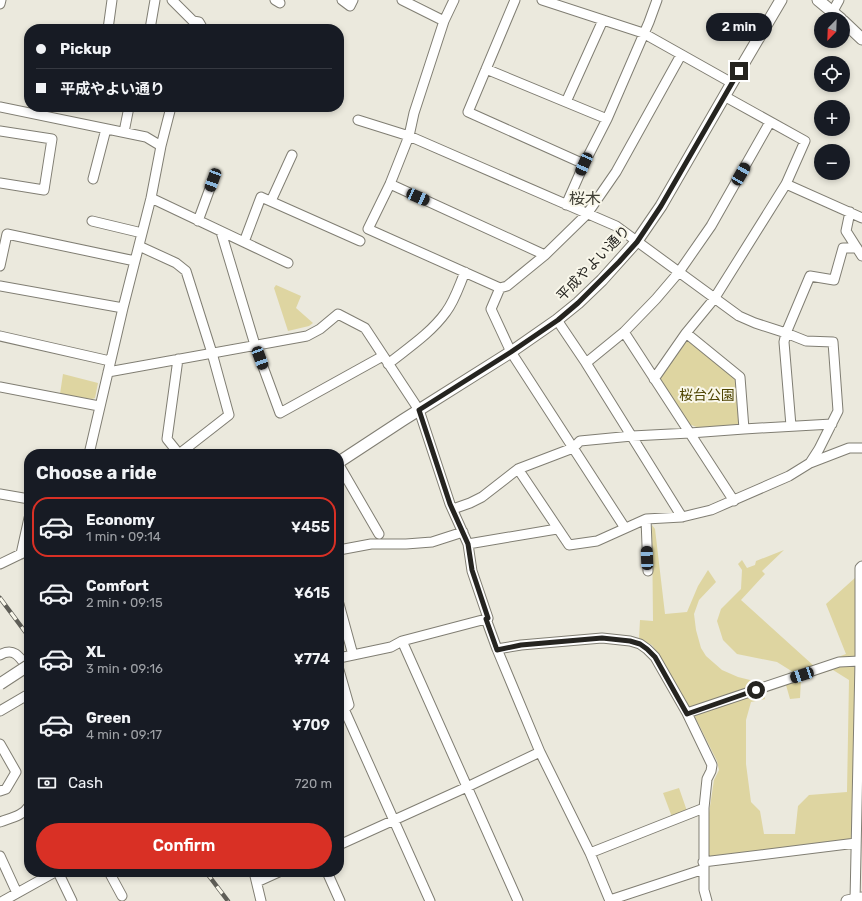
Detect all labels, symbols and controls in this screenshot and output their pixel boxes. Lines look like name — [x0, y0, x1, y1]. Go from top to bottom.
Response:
north arrow — [814, 12, 850, 48]
map controls — [814, 12, 850, 180]
callout: 2 min — [706, 13, 772, 41]
text: 2 min — [722, 19, 756, 34]
text: Pickup — [60, 40, 111, 58]
button: locate — [814, 56, 850, 92]
route end — [730, 62, 748, 80]
text: 平成やよい通り — [60, 80, 165, 98]
button: + — [814, 100, 850, 136]
button: − — [814, 144, 850, 180]
car — [574, 151, 594, 177]
car — [730, 161, 752, 187]
car — [203, 167, 223, 193]
car — [405, 187, 431, 207]
district label: 桜木 — [569, 189, 601, 208]
street label: 平成やよい通り — [553, 222, 634, 304]
car — [250, 345, 270, 371]
park label: 桜台公園 — [679, 387, 735, 404]
text: Choose a ride — [36, 462, 157, 484]
icon: car — [38, 509, 74, 545]
text: Economy — [86, 511, 155, 529]
text: ¥455 — [291, 518, 330, 536]
text: 1 min · 09:14 — [86, 529, 161, 544]
car — [641, 546, 653, 570]
icon: car — [38, 575, 74, 611]
text: Comfort — [86, 577, 149, 595]
text: ¥615 — [294, 584, 330, 602]
text: 2 min · 09:15 — [86, 595, 163, 610]
icon: car — [38, 641, 74, 677]
text: XL — [86, 643, 105, 661]
text: ¥774 — [294, 650, 330, 668]
text: 3 min · 09:16 — [86, 661, 163, 676]
car — [789, 666, 815, 684]
route start — [747, 681, 765, 699]
icon: car — [38, 707, 74, 743]
text: Green — [86, 709, 131, 727]
text: ¥709 — [292, 716, 330, 734]
text: 4 min · 09:17 — [86, 727, 162, 742]
icon: cash — [36, 772, 58, 794]
text: Cash — [68, 774, 103, 792]
text: 720 m — [295, 776, 332, 791]
button: Confirm — [36, 823, 332, 869]

